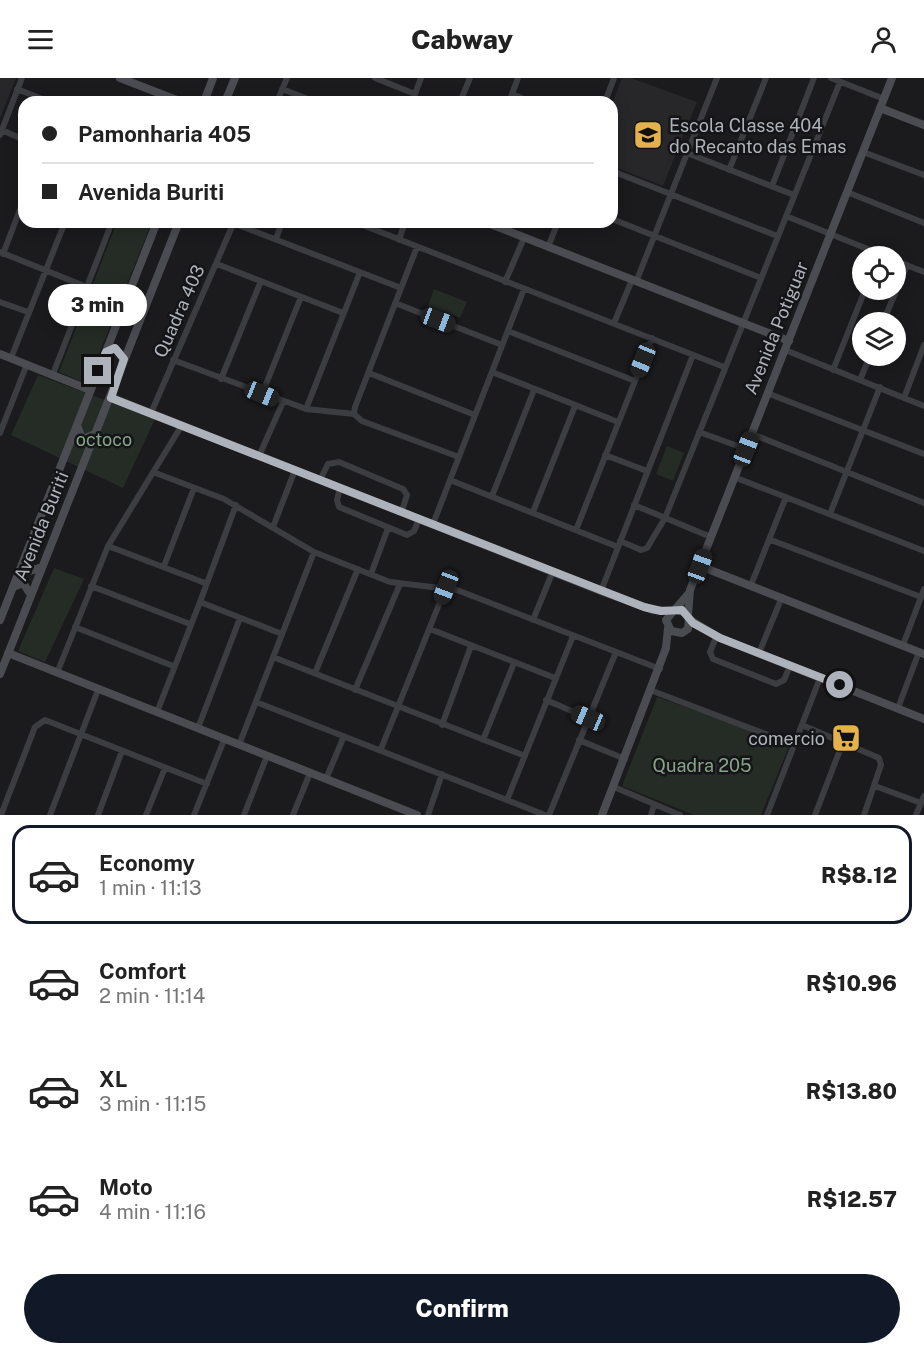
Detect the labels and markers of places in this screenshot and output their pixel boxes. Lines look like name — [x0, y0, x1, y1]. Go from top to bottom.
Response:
place label: Escola Classe 404 do Recanto das Emas — [669, 115, 846, 157]
school or university icon: Escola Classe 404 do Recanto das Emas — [632, 119, 664, 151]
supermarket icon: comercio — [830, 722, 862, 754]
place label: comercio — [748, 728, 825, 749]

